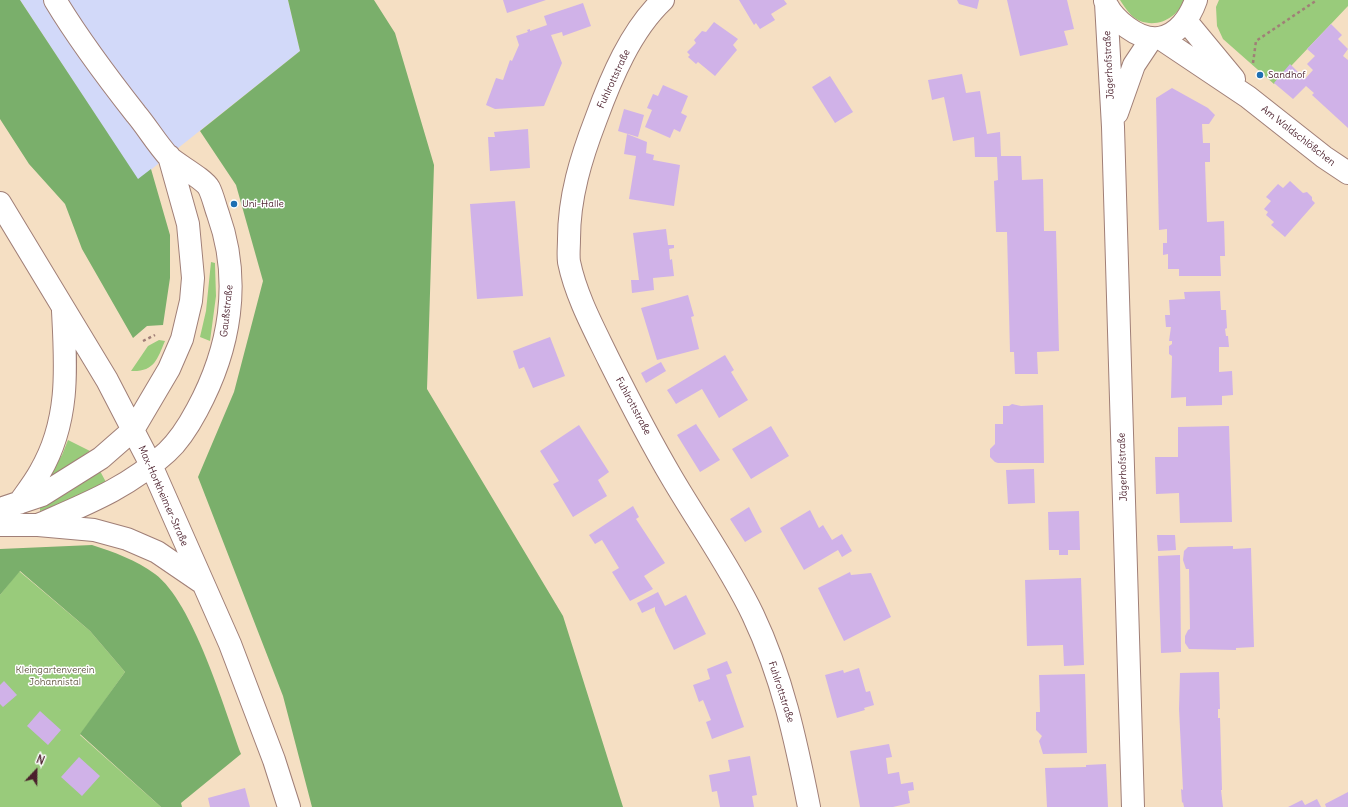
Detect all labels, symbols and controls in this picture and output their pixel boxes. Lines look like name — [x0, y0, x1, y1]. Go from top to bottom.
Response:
street label: Jägerhofstraße — [1101, 30, 1117, 100]
street label: Fuhlrottstraße — [595, 48, 633, 110]
place label: Sandhof — [1268, 69, 1306, 81]
marker: Sandhof — [1255, 70, 1265, 80]
street label: Am Waldschlößchen — [1259, 103, 1337, 169]
place label: Uni-Halle — [242, 198, 284, 210]
marker: Uni-Halle — [229, 199, 239, 209]
street label: Gaußstraße — [218, 284, 236, 338]
street label: Fuhlrottstraße — [613, 375, 653, 437]
street label: Jägerhofstraße — [1116, 432, 1130, 502]
street label: Max-Horkheimer-Straße — [135, 444, 191, 548]
street label: Fuhlrottstraße — [765, 660, 797, 724]
park label: Kleingartenverein Johannistal — [15, 664, 95, 688]
north arrow — [16, 751, 56, 791]
text: N — [34, 752, 47, 768]

